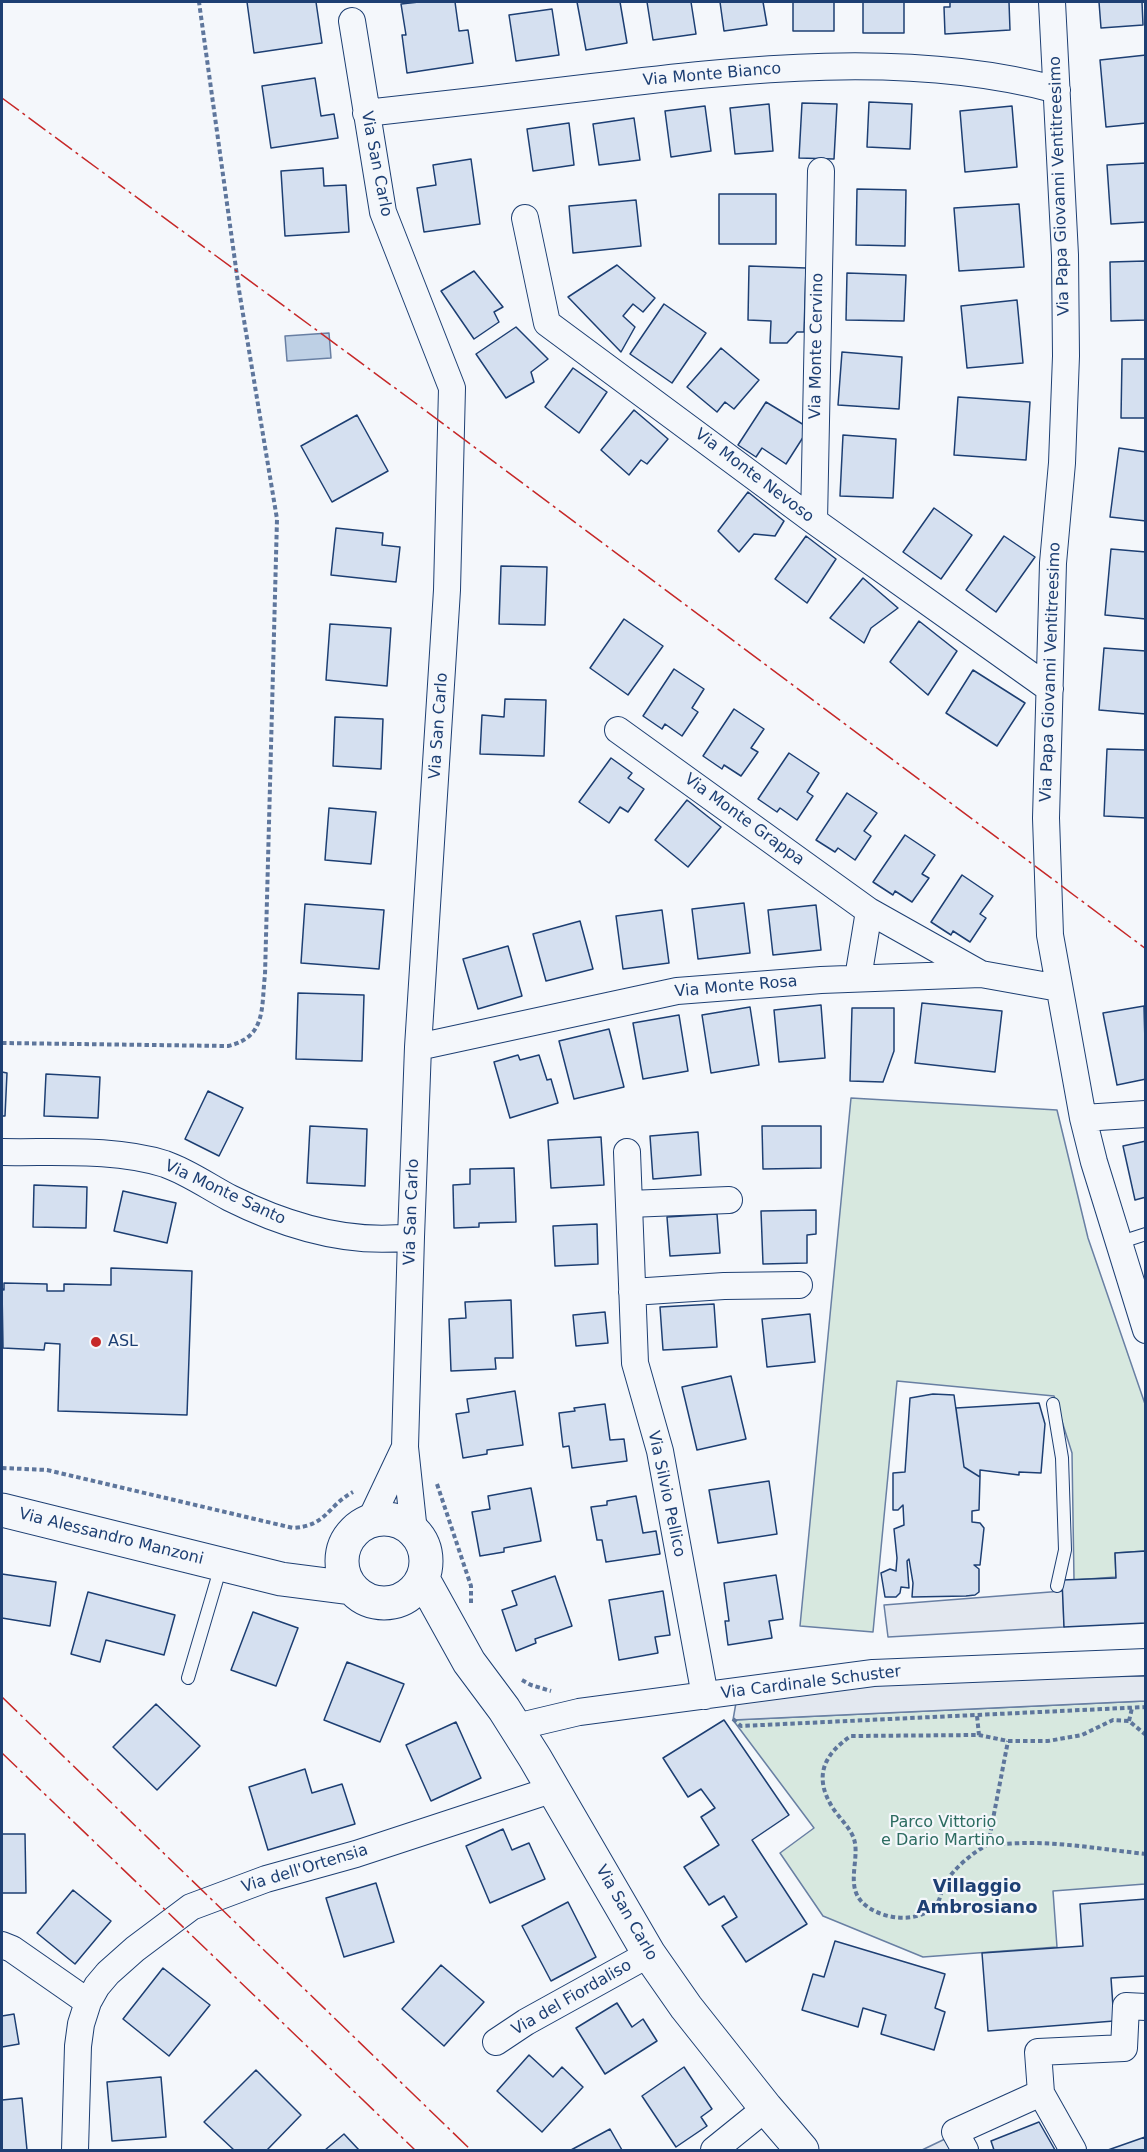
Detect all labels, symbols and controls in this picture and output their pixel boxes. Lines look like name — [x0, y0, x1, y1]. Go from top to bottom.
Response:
street label: Via Papa Giovanni Ventitreesimo — [1046, 56, 1074, 316]
street label: Via Monte Bianco — [642, 59, 782, 91]
street label: Via San Carlo — [356, 110, 396, 218]
street label: Via Monte Cervino — [806, 273, 828, 419]
street label: Via Monte Nevoso — [691, 425, 817, 527]
street label: Via Papa Giovanni Ventitreesimo — [1037, 542, 1065, 802]
street label: Via San Carlo — [426, 672, 452, 780]
street label: Via Monte Grappa — [680, 770, 808, 870]
street label: Via Monte Rosa — [674, 972, 798, 1002]
street label: Via Monte Santo — [162, 1157, 288, 1229]
street label: Via San Carlo — [401, 1158, 423, 1266]
place label: ASL — [108, 1332, 138, 1352]
marker: ASL — [89, 1335, 103, 1349]
street label: Via Silvio Pellico — [643, 1429, 689, 1559]
street label: Via Alessandro Manzoni — [17, 1505, 205, 1569]
street label: Via Cardinale Schuster — [720, 1662, 902, 1704]
park label: Parco Vittorio e Dario Martino — [881, 1813, 1005, 1851]
street label: Via dell'Ortensia — [239, 1841, 371, 1897]
street label: Via San Carlo — [591, 1862, 661, 1964]
district label: Villaggio Ambrosiano — [916, 1876, 1038, 1918]
street label: Via del Fiordaliso — [509, 1956, 635, 2040]

